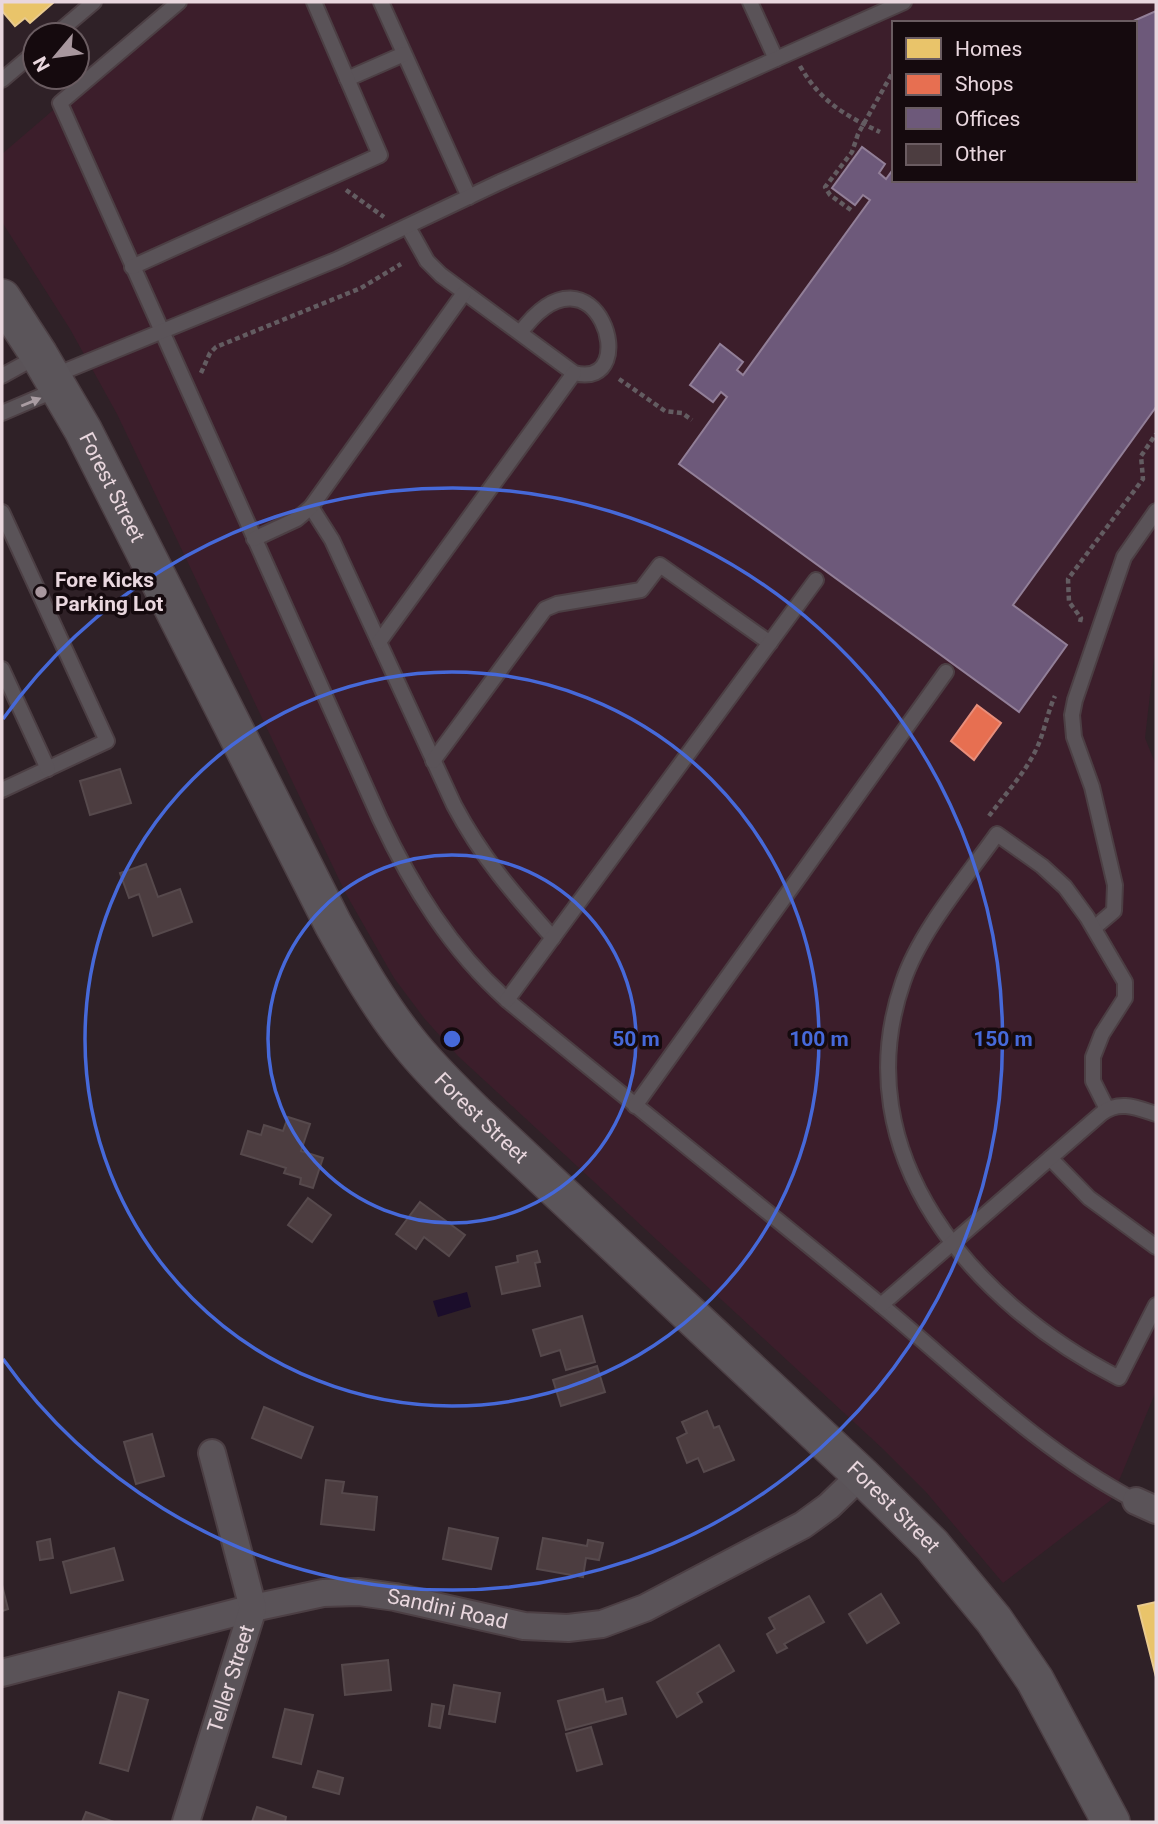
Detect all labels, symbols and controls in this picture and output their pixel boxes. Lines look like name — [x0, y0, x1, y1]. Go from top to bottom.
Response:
north arrow — [21, 21, 91, 91]
legend — [892, 21, 1137, 182]
text: Homes — [955, 37, 1022, 61]
text: N — [28, 53, 55, 75]
text: Shops — [955, 72, 1014, 96]
text: Offices — [955, 107, 1020, 131]
text: Other — [955, 142, 1006, 166]
one-way arrow — [21, 396, 42, 407]
street label: Forest Street — [74, 428, 150, 546]
place label: Fore Kicks Parking Lot — [55, 568, 163, 616]
marker: Fore Kicks Parking Lot — [33, 584, 49, 600]
centre of rings — [440, 1027, 464, 1051]
text: 50 m — [612, 1027, 660, 1051]
text: 100 m — [789, 1027, 849, 1051]
text: 150 m — [973, 1027, 1033, 1051]
street label: Forest Street — [430, 1068, 533, 1168]
street label: Forest Street — [842, 1456, 945, 1557]
street label: Sandini Road — [386, 1584, 510, 1634]
street label: Teller Street — [203, 1622, 259, 1736]

